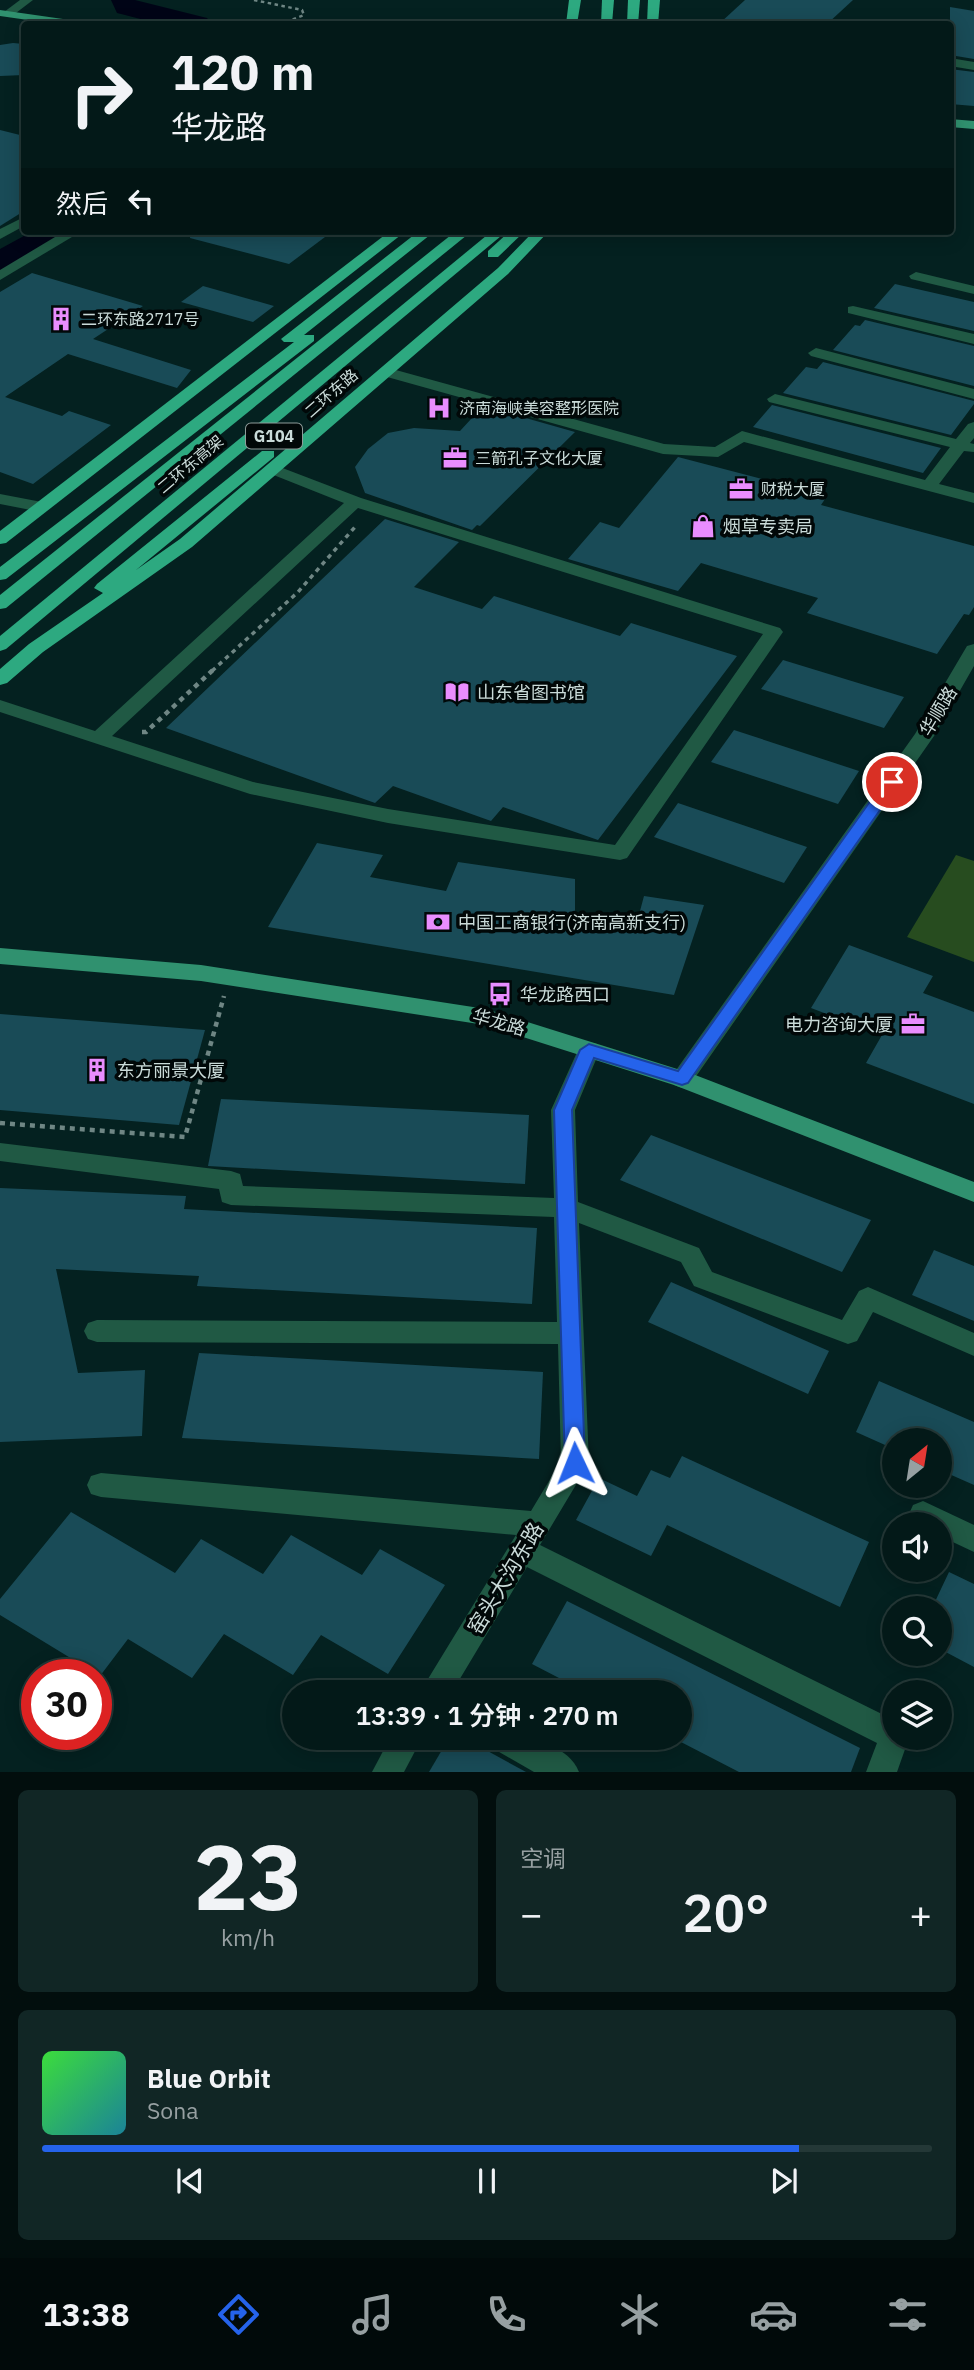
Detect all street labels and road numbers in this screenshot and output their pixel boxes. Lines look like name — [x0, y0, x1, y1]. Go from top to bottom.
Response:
street label: 二环东路 — [300, 364, 362, 422]
road number: G104 — [246, 424, 302, 448]
street label: 二环东高架 — [153, 431, 227, 497]
street label: 华顺路 — [914, 682, 962, 740]
street label: 华龙路 — [470, 1004, 528, 1040]
street label: 窑头大沟东路 — [461, 1517, 549, 1639]

